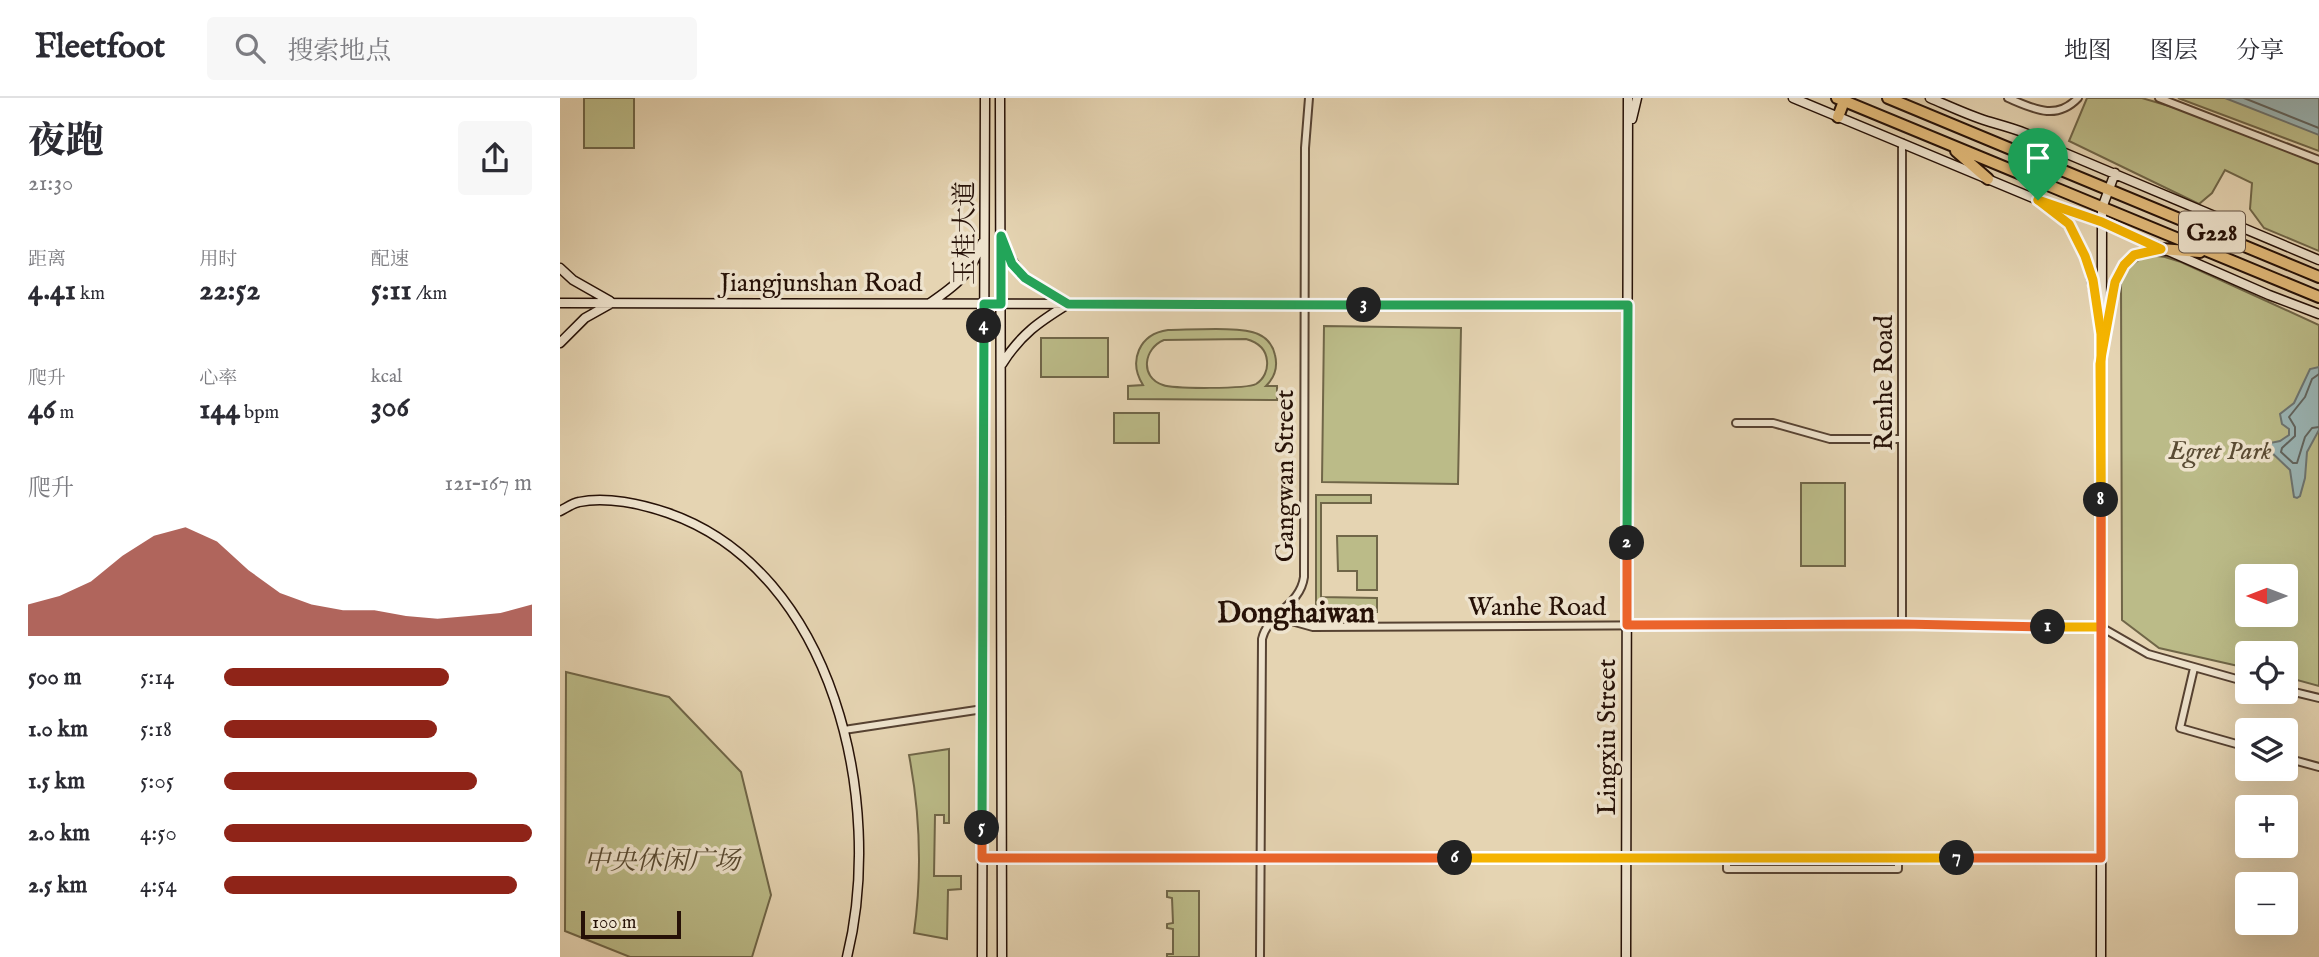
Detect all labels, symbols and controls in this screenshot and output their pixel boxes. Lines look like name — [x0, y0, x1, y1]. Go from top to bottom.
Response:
search box — [207, 17, 697, 80]
text: Fleetfoot — [35, 27, 165, 69]
icon: search — [231, 29, 269, 67]
text: 搜索地点 — [287, 35, 391, 68]
text: 地图 — [2064, 36, 2112, 67]
text: 图层 — [2150, 36, 2198, 67]
text: 分享 — [2236, 36, 2284, 67]
text: 夜跑 — [28, 119, 104, 167]
button: share — [458, 121, 532, 195]
pin — [2008, 128, 2068, 200]
icon: arrive — [2019, 139, 2057, 177]
text: 21:30 — [28, 169, 73, 198]
street label: 玉桂大道 — [949, 181, 982, 285]
road number: G228 — [2179, 212, 2245, 252]
text: 距离 — [28, 248, 66, 272]
text: 用时 — [199, 248, 237, 272]
text: 配速 — [371, 248, 409, 272]
street label: Jiangjunshan Road — [717, 267, 922, 300]
text: 4.41 — [28, 272, 76, 310]
text: 22:52 — [199, 272, 260, 310]
text: 5:11 — [371, 272, 412, 310]
text: km — [76, 282, 105, 306]
text: /km — [412, 282, 447, 306]
pin: 3 — [1346, 288, 1382, 322]
text: 3 — [1360, 292, 1367, 316]
pin: 4 — [966, 308, 1002, 344]
text: 4 — [979, 313, 988, 337]
street label: Renhe Road — [1868, 315, 1901, 451]
text: kcal — [371, 365, 402, 389]
text: 爬升 — [28, 367, 66, 391]
text: 心率 — [199, 367, 237, 391]
text: 306 — [371, 389, 409, 427]
street label: Gangwan Street — [1269, 390, 1302, 562]
text: 46 — [28, 391, 55, 429]
text: 144 — [199, 391, 240, 429]
text: m — [55, 401, 74, 425]
text: bpm — [240, 401, 279, 425]
park label: Egret Park — [2167, 435, 2272, 469]
text: 121–167 m — [445, 469, 532, 498]
text: 爬升 — [28, 474, 74, 503]
pin: 8 — [2084, 482, 2118, 518]
text: 8 — [2097, 487, 2104, 511]
pin: 2 — [1610, 526, 1644, 560]
text: 2 — [1622, 530, 1631, 554]
north arrow — [2235, 564, 2298, 626]
map controls — [2235, 564, 2298, 935]
street label: Wanhe Road — [1468, 591, 1606, 624]
district label: Donghaiwan — [1217, 595, 1375, 633]
pin: 1 — [2030, 610, 2066, 644]
text: 1 — [2044, 614, 2051, 638]
button: locate — [2235, 641, 2298, 704]
street label: Lingxiu Street — [1591, 659, 1624, 815]
text: 500 m — [28, 663, 82, 692]
text: 5:14 — [140, 663, 174, 692]
text: 1.0 km — [28, 715, 88, 744]
text: 5:18 — [140, 715, 172, 744]
button: layers — [2235, 718, 2298, 781]
text: 1.5 km — [28, 767, 85, 796]
text: 5:05 — [140, 767, 174, 796]
button: + — [2235, 795, 2298, 858]
pin: 5 — [964, 810, 1000, 846]
text: 5 — [978, 815, 985, 839]
text: 2.0 km — [28, 819, 90, 848]
text: 4:50 — [140, 819, 177, 848]
pin: 6 — [1438, 840, 1472, 876]
pin: 7 — [1940, 840, 1974, 876]
park label: 中央休闲广场 — [584, 845, 742, 878]
text: 6 — [1450, 845, 1459, 869]
text: 7 — [1952, 845, 1961, 869]
text: 2.5 km — [28, 871, 87, 900]
text: 4:54 — [140, 871, 177, 900]
button: − — [2235, 872, 2298, 935]
scale bar — [581, 908, 681, 940]
text: 100 m — [592, 911, 636, 935]

